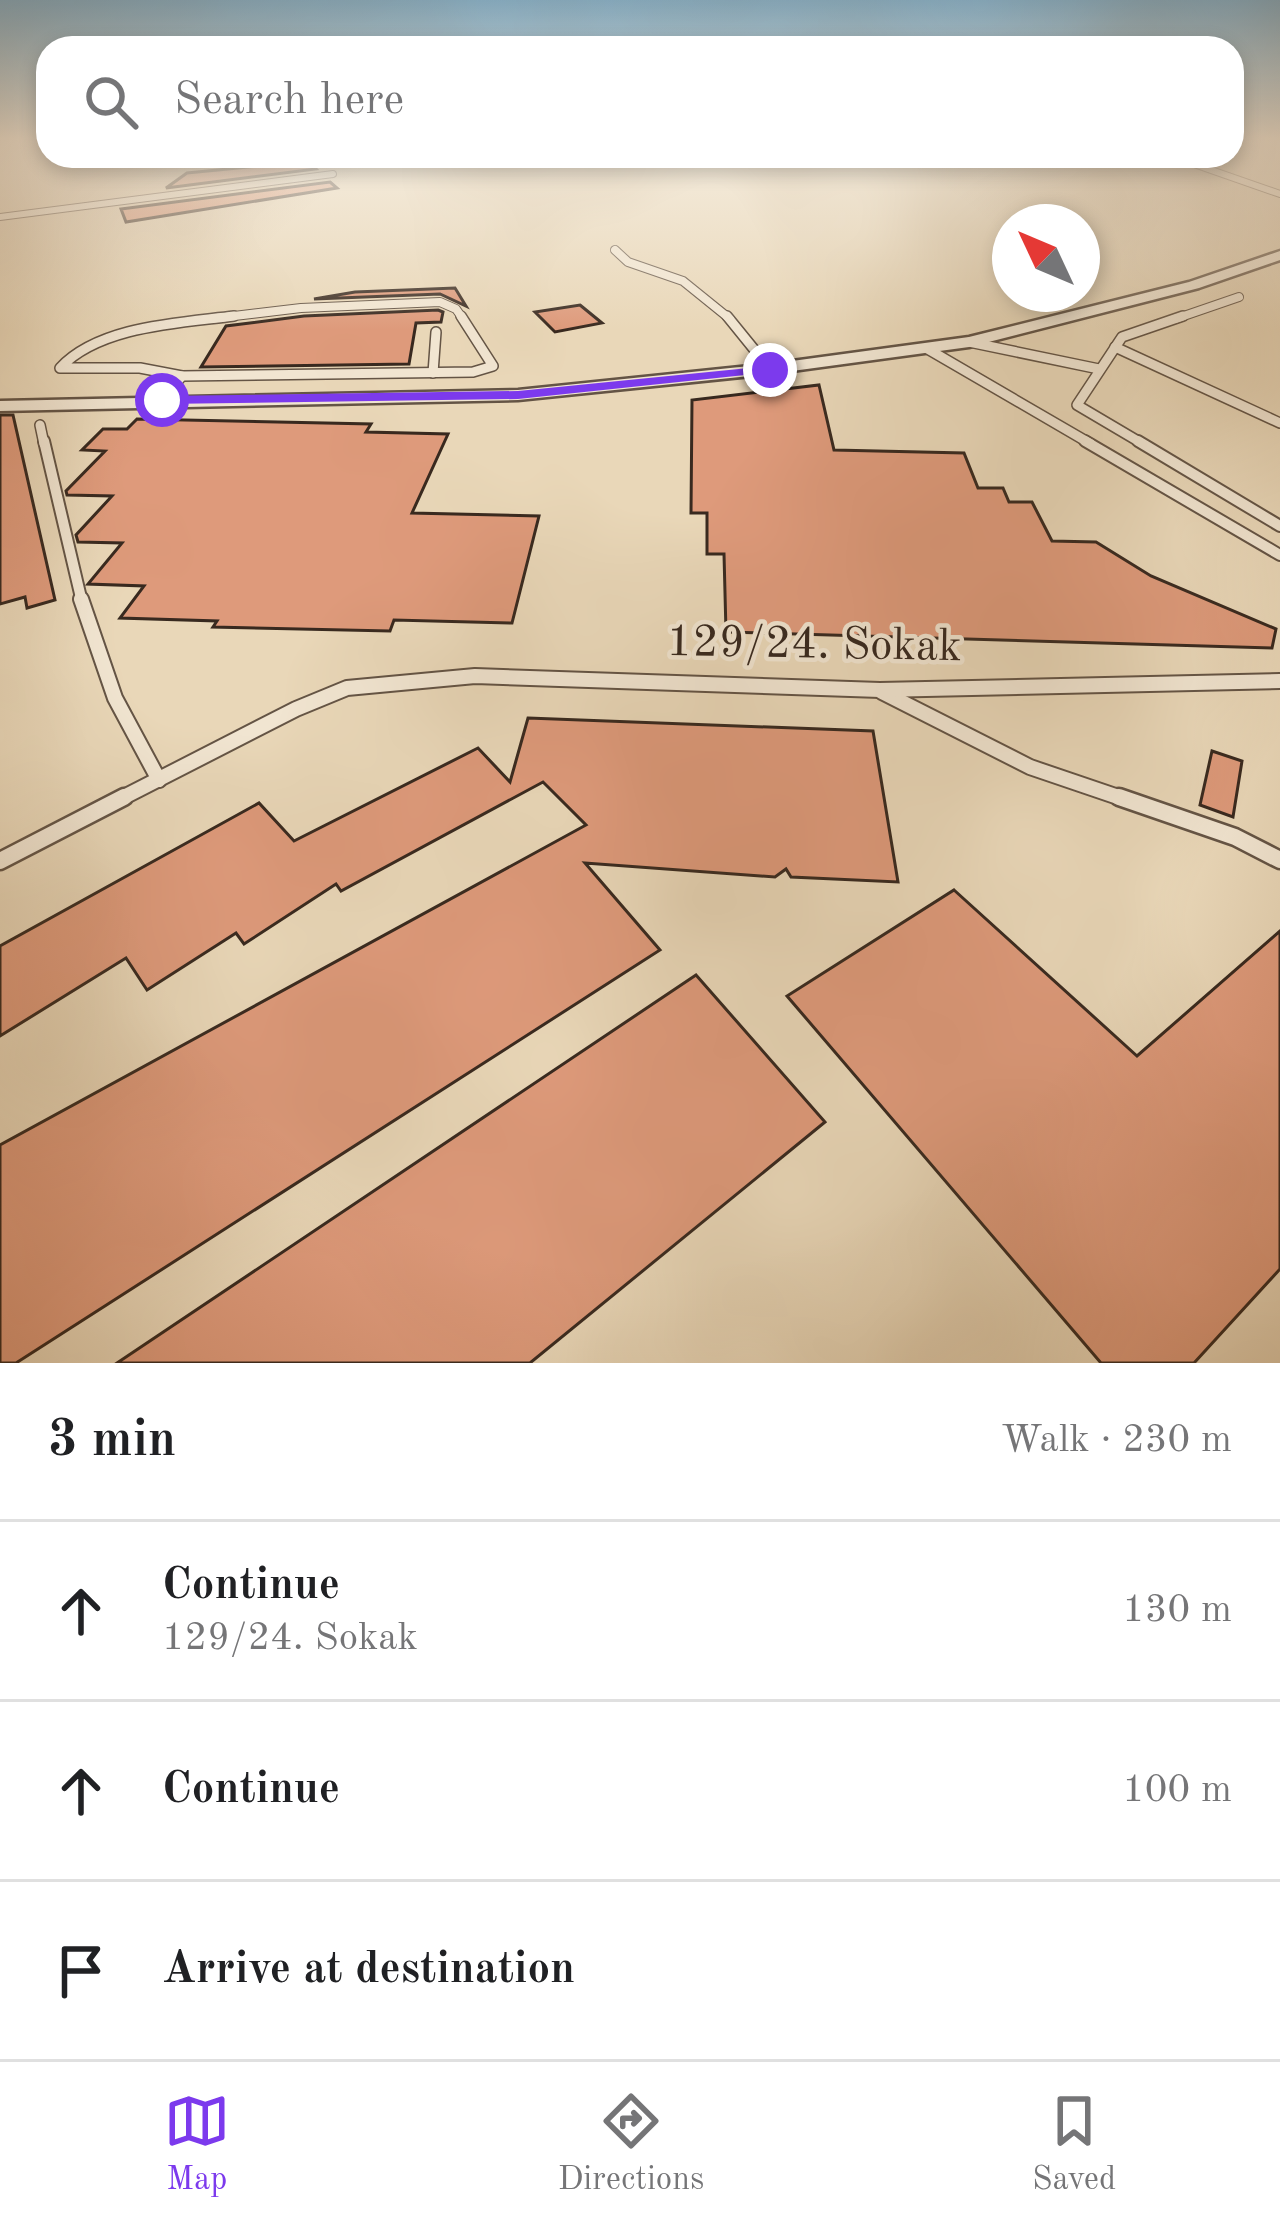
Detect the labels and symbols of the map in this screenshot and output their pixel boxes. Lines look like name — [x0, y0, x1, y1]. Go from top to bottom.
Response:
north arrow — [992, 204, 1100, 312]
route end — [743, 343, 797, 397]
route start — [135, 373, 189, 427]
street label: 129/24. Sokak — [666, 621, 962, 671]

